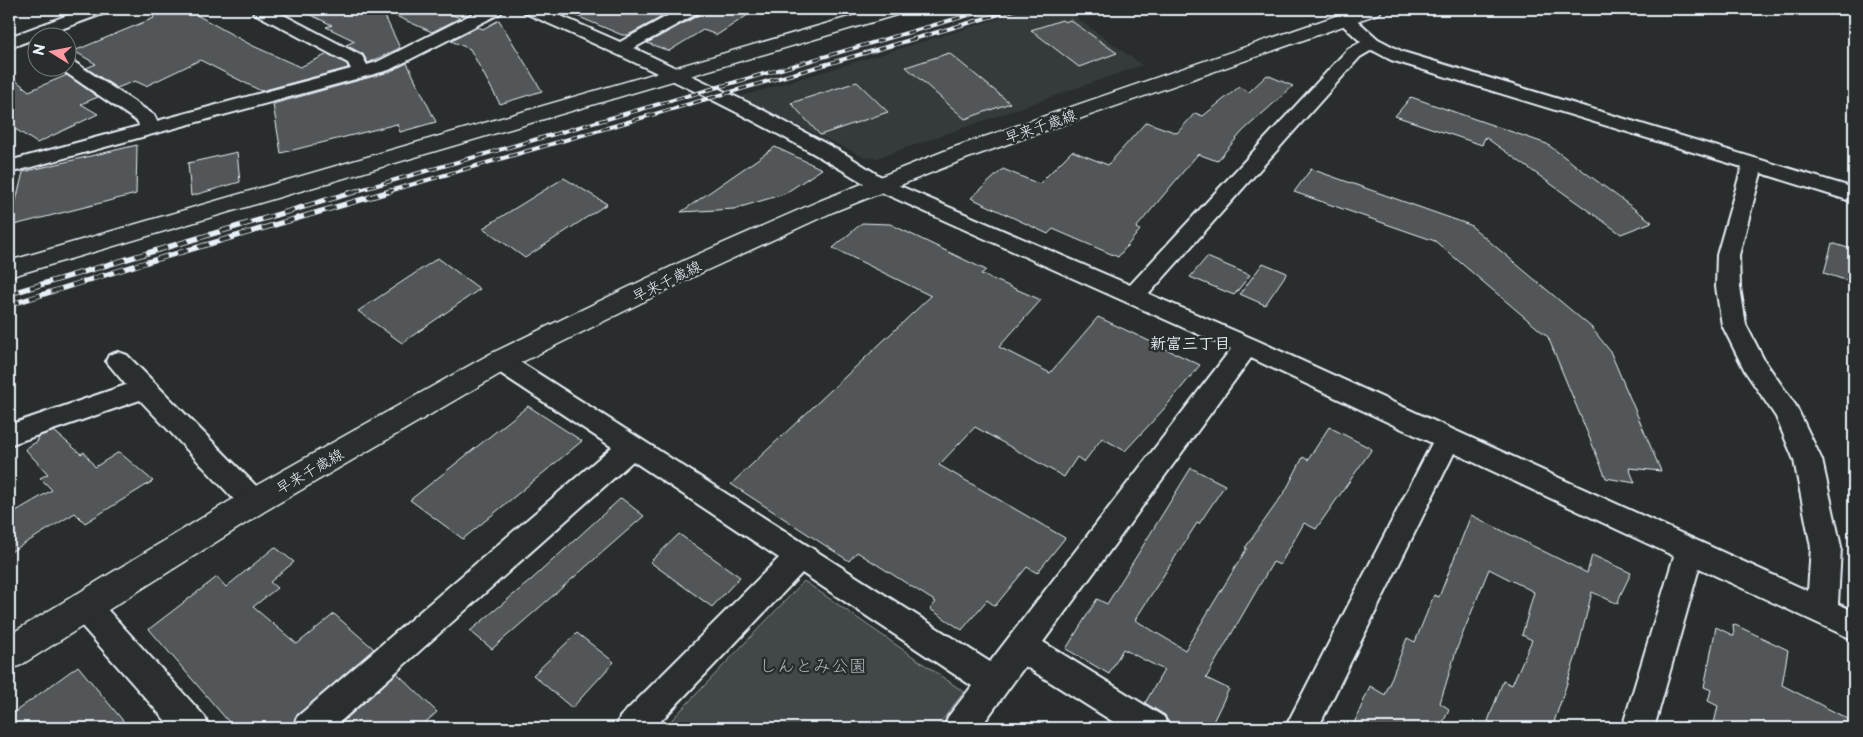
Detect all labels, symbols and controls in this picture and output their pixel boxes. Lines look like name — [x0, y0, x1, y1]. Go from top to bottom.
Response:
north arrow — [28, 28, 78, 78]
text: N — [27, 42, 50, 57]
street label: 早来千歳線 — [1001, 102, 1079, 148]
street label: 早来千歳線 — [627, 253, 705, 307]
district label: 新富三丁目 — [1150, 330, 1230, 354]
street label: 早来千歳線 — [271, 441, 347, 499]
park label: しんとみ公園 — [759, 651, 867, 678]

